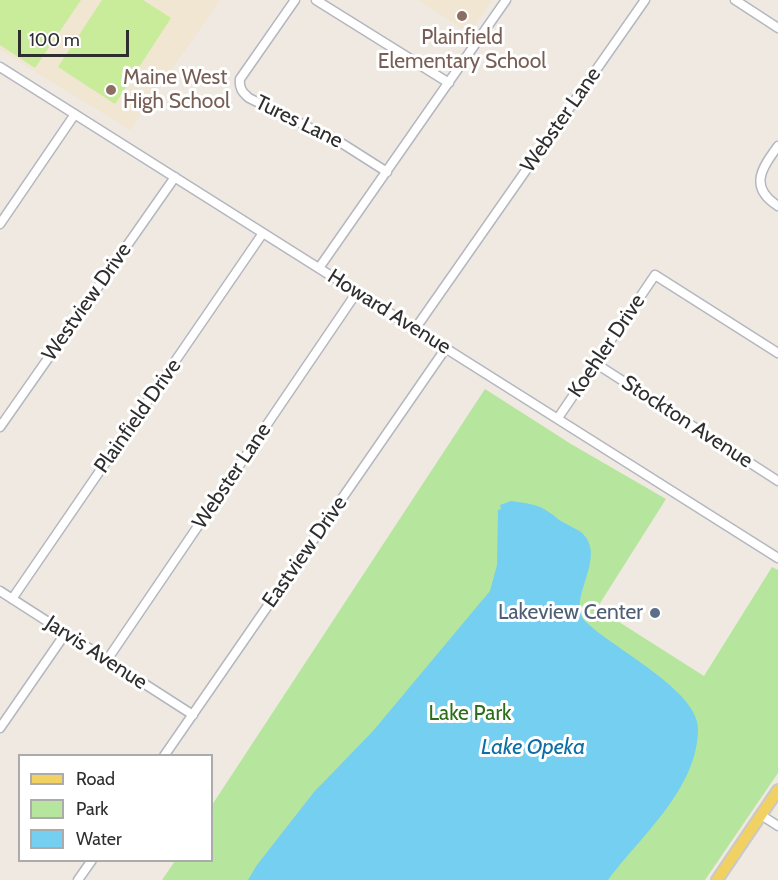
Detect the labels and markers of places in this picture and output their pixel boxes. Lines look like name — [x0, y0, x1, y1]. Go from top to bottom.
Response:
marker: Plainfield Elementary School — [455, 9, 469, 23]
place label: Plainfield Elementary School — [378, 25, 546, 75]
place label: Maine West High School — [123, 65, 230, 115]
marker: Maine West High School — [104, 83, 118, 97]
place label: Lakeview Center — [498, 600, 643, 626]
marker: Lakeview Center — [648, 606, 662, 620]

